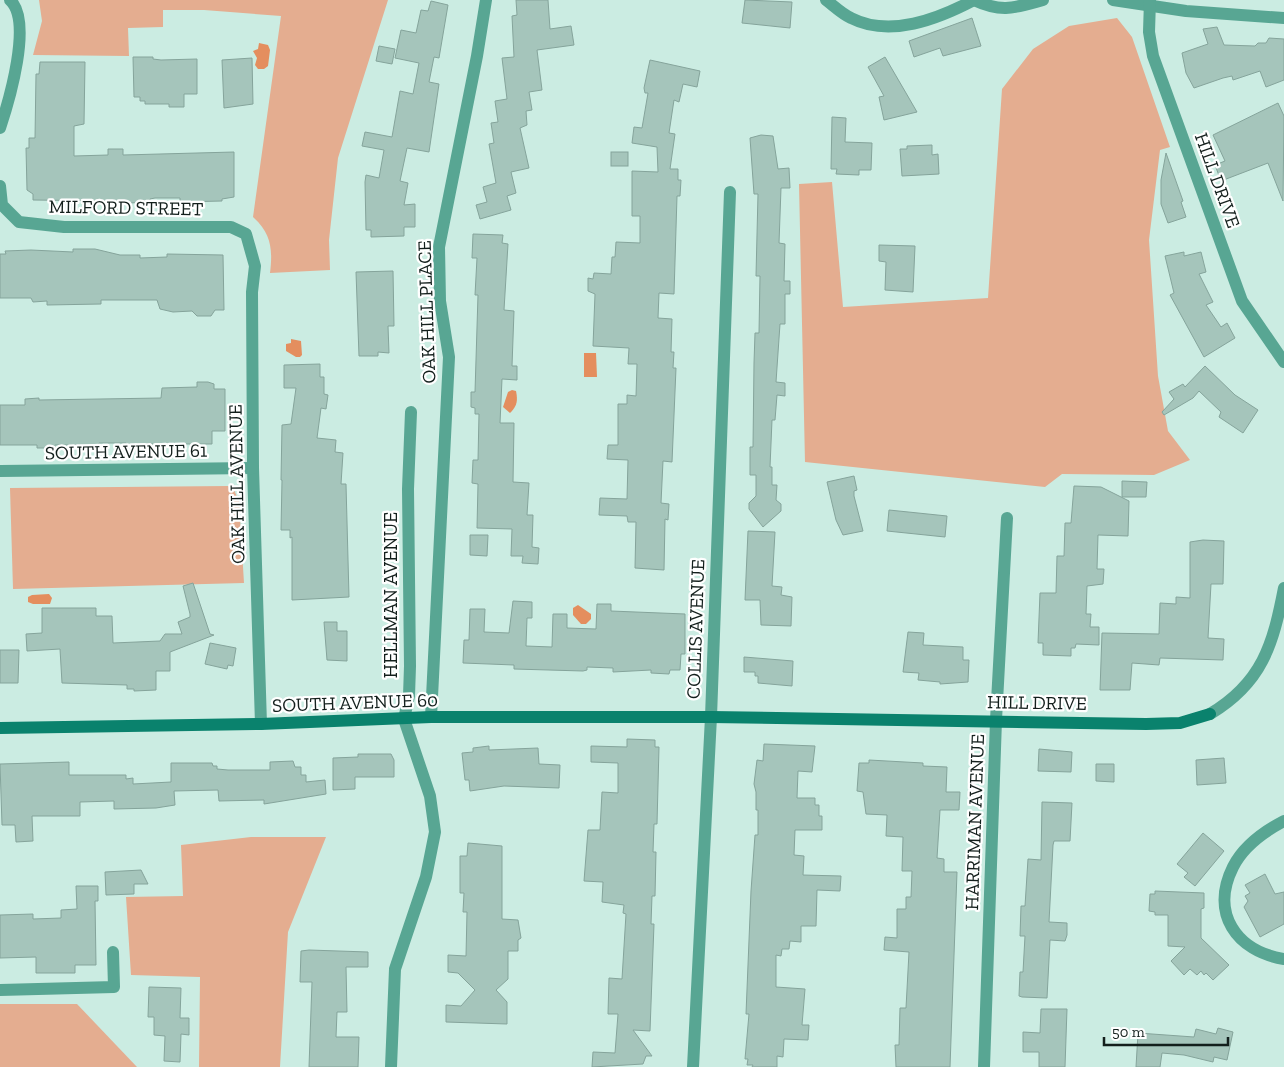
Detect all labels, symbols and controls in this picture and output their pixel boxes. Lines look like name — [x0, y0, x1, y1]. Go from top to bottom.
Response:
street label: HILL DRIVE — [1190, 129, 1245, 231]
street label: MILFORD STREET — [48, 195, 204, 220]
street label: OAK HILL PLACE — [413, 240, 440, 384]
street label: OAK HILL AVENUE — [224, 404, 249, 564]
street label: SOUTH AVENUE 61 — [45, 439, 207, 464]
street label: HELLMAN AVENUE — [379, 512, 402, 678]
street label: COLLIS AVENUE — [682, 559, 709, 699]
street label: SOUTH AVENUE 60 — [272, 688, 438, 717]
street label: HILL DRIVE — [987, 690, 1087, 715]
street label: HARRIMAN AVENUE — [960, 733, 989, 911]
scale bar — [1104, 1014, 1228, 1046]
text: 50 m — [1112, 1023, 1145, 1041]

